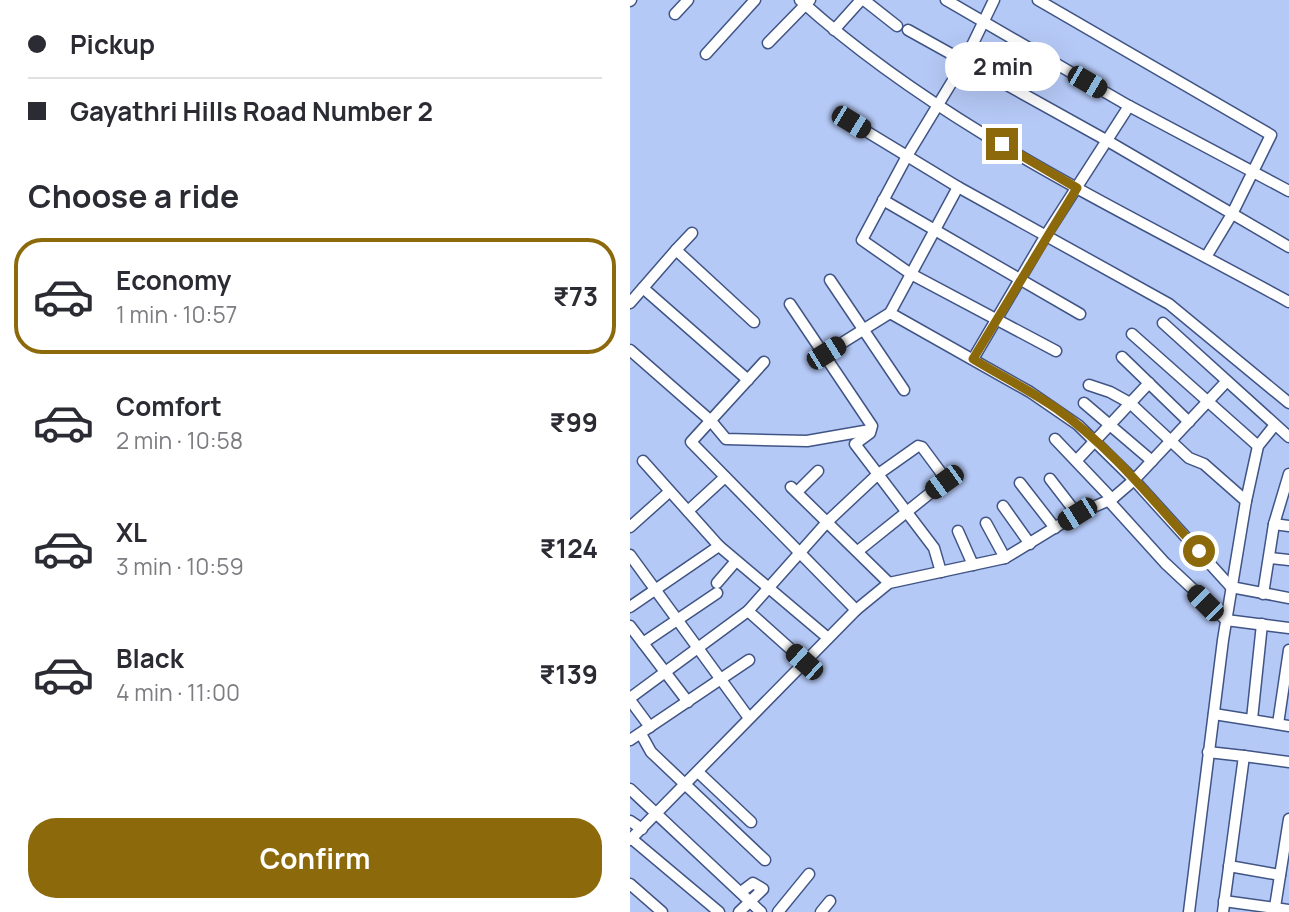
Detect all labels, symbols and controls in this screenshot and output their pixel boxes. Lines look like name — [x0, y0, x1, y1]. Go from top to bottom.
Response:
text: Pickup — [70, 26, 155, 62]
callout: 2 min — [944, 43, 1060, 92]
text: 2 min — [973, 50, 1033, 82]
car — [1064, 62, 1111, 102]
text: Gayathri Hills Road Number 2 — [70, 93, 433, 129]
car — [828, 102, 875, 142]
route end — [986, 128, 1018, 160]
text: Choose a ride — [28, 174, 239, 218]
text: Economy — [116, 262, 231, 298]
icon: car — [32, 265, 95, 328]
text: ₹73 — [553, 278, 598, 314]
text: 1 min · 10:57 — [116, 298, 237, 330]
car — [803, 333, 850, 373]
text: Comfort — [116, 388, 222, 424]
icon: car — [32, 391, 95, 454]
text: ₹99 — [550, 404, 598, 440]
text: 2 min · 10:58 — [116, 424, 243, 456]
car — [921, 461, 968, 503]
car — [1054, 494, 1101, 534]
text: XL — [116, 514, 147, 550]
icon: car — [32, 517, 95, 580]
text: ₹124 — [540, 530, 598, 566]
route start — [1183, 535, 1215, 567]
text: 3 min · 10:59 — [116, 550, 244, 582]
car — [1183, 581, 1228, 625]
text: Black — [116, 640, 184, 676]
car — [782, 640, 827, 684]
icon: car — [32, 643, 95, 706]
text: ₹139 — [539, 656, 598, 692]
text: 4 min · 11:00 — [116, 676, 240, 708]
button: Confirm — [28, 818, 602, 898]

